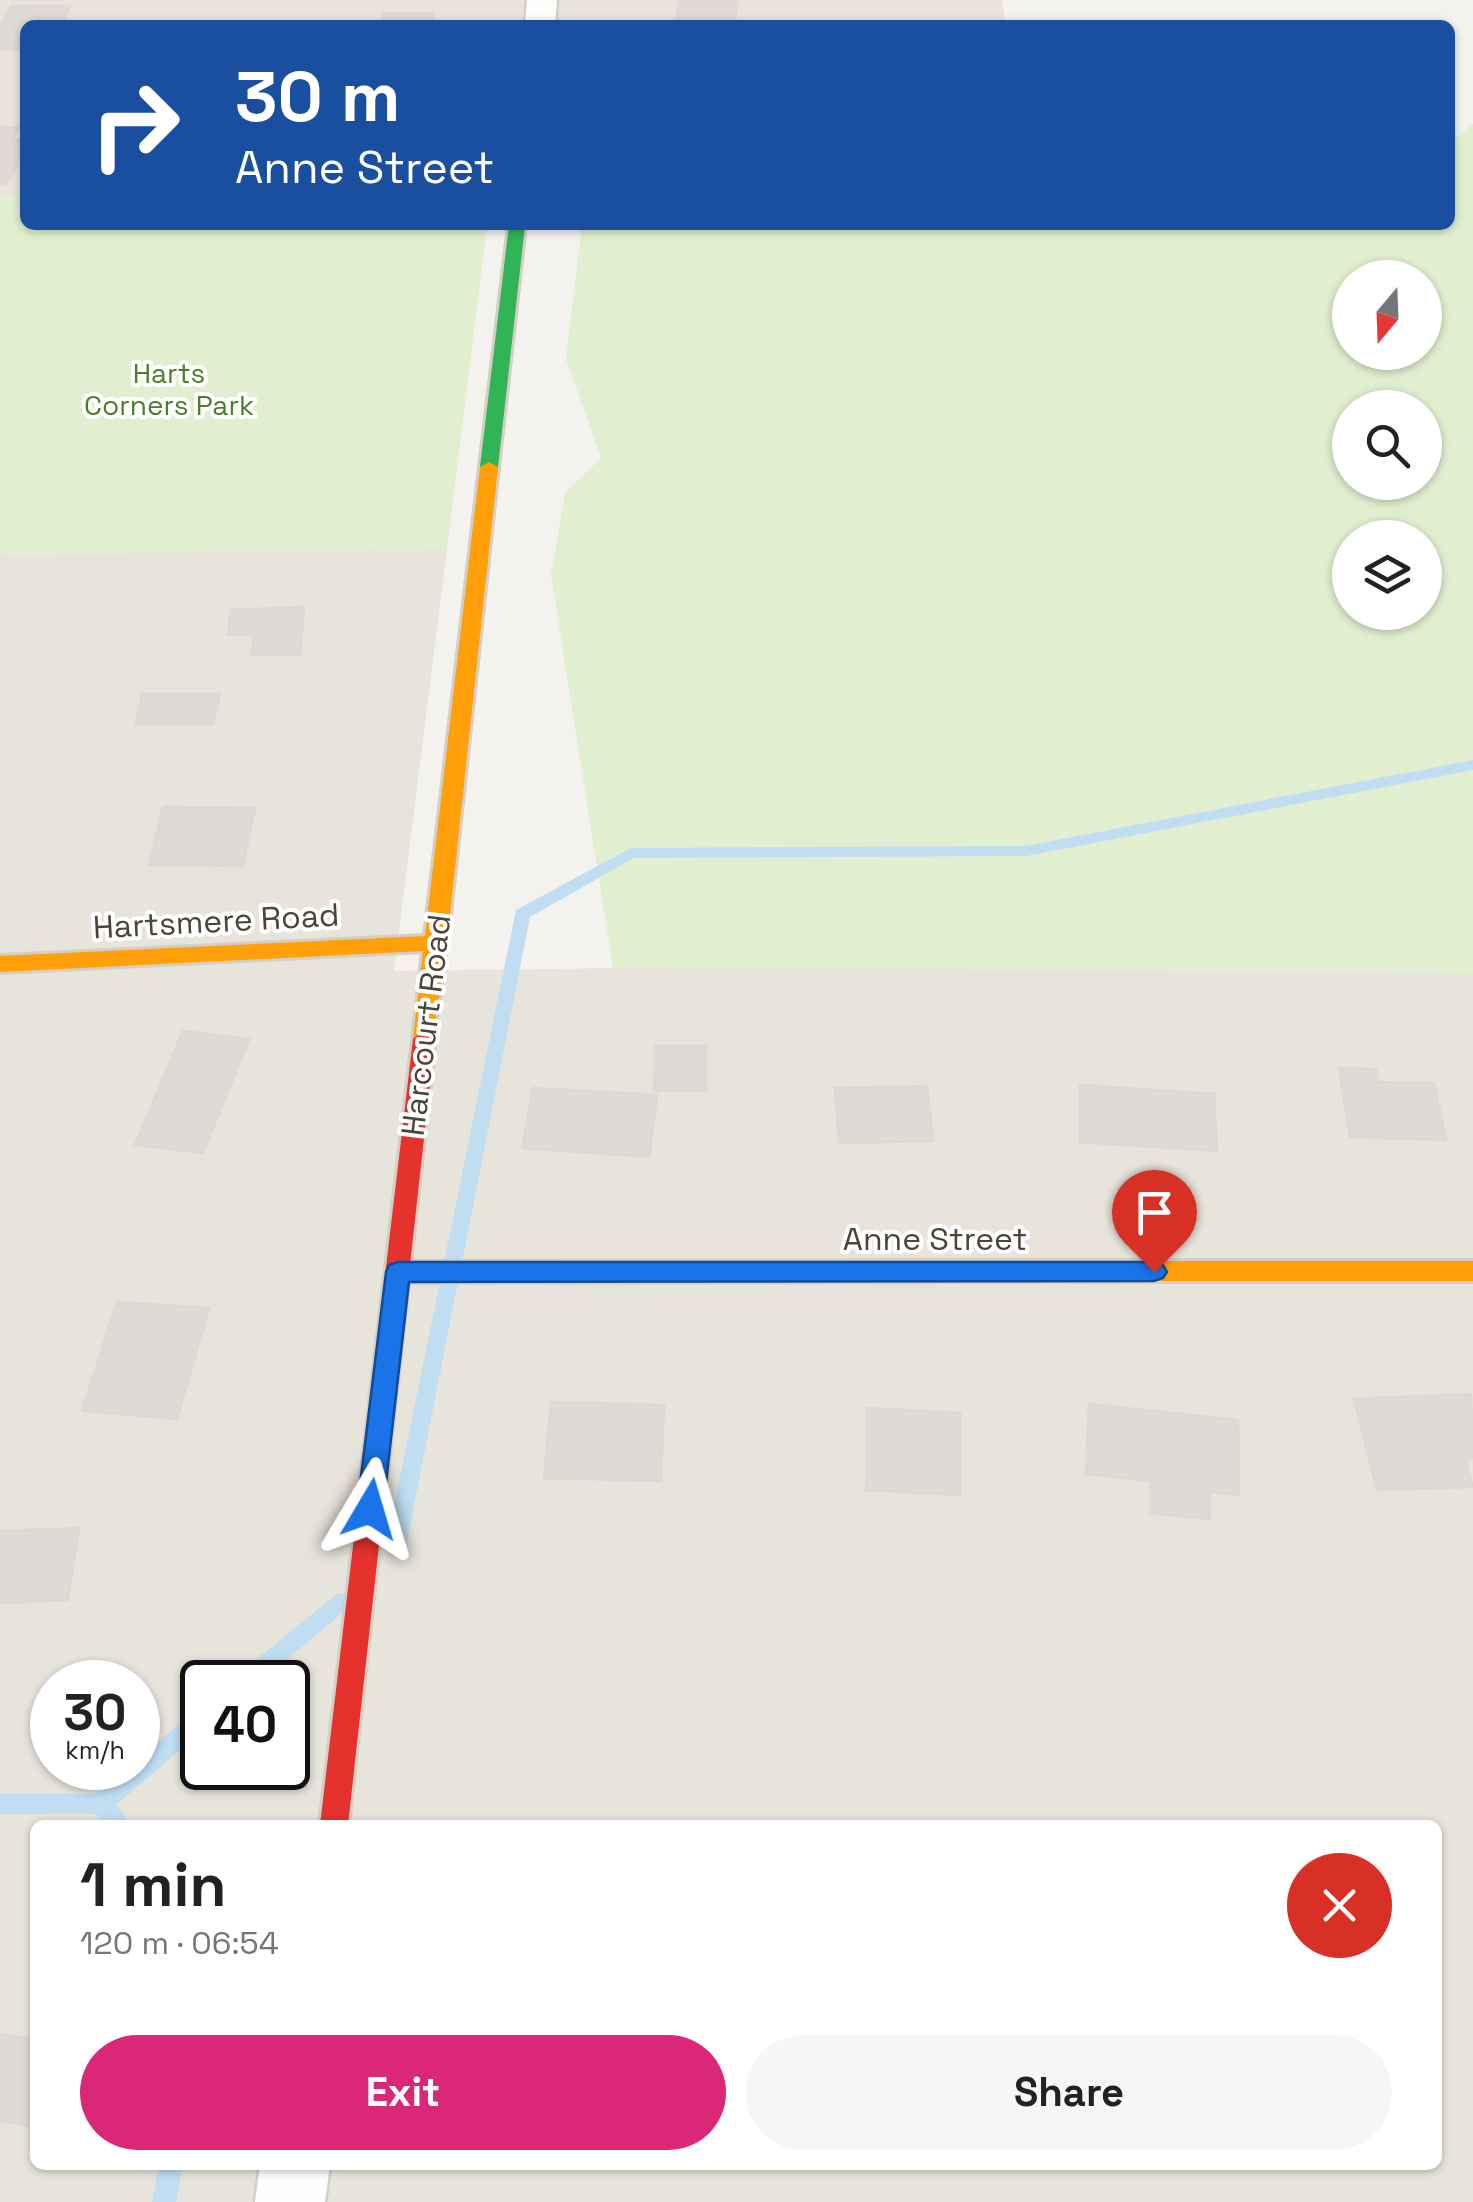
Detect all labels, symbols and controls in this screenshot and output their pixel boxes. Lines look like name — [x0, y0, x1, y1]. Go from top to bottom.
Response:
text: 30 m — [235, 52, 400, 141]
icon: right — [70, 60, 200, 190]
text: Anne Street — [235, 139, 494, 196]
north arrow — [1332, 260, 1442, 370]
map controls — [1332, 260, 1442, 630]
park label: Harts Corners Park — [84, 355, 254, 423]
button: search — [1332, 390, 1442, 500]
button: layers — [1332, 520, 1442, 630]
street label: Hartsmere Road — [92, 895, 340, 947]
street label: Harcourt Road — [393, 912, 459, 1138]
pin — [1112, 1170, 1197, 1273]
icon: arrive — [1127, 1185, 1182, 1240]
street label: Anne Street — [843, 1219, 1027, 1259]
position arrow — [318, 1457, 422, 1561]
speed limit sign: 40 — [180, 1660, 310, 1790]
text: 30 — [64, 1681, 126, 1745]
text: km/h — [65, 1734, 125, 1766]
text: 1 min — [80, 1847, 227, 1924]
button: close — [1287, 1853, 1392, 1958]
text: 120 m · 06:54 — [80, 1923, 279, 1963]
button: Exit — [80, 2035, 726, 2150]
button: Share — [746, 2035, 1392, 2150]

